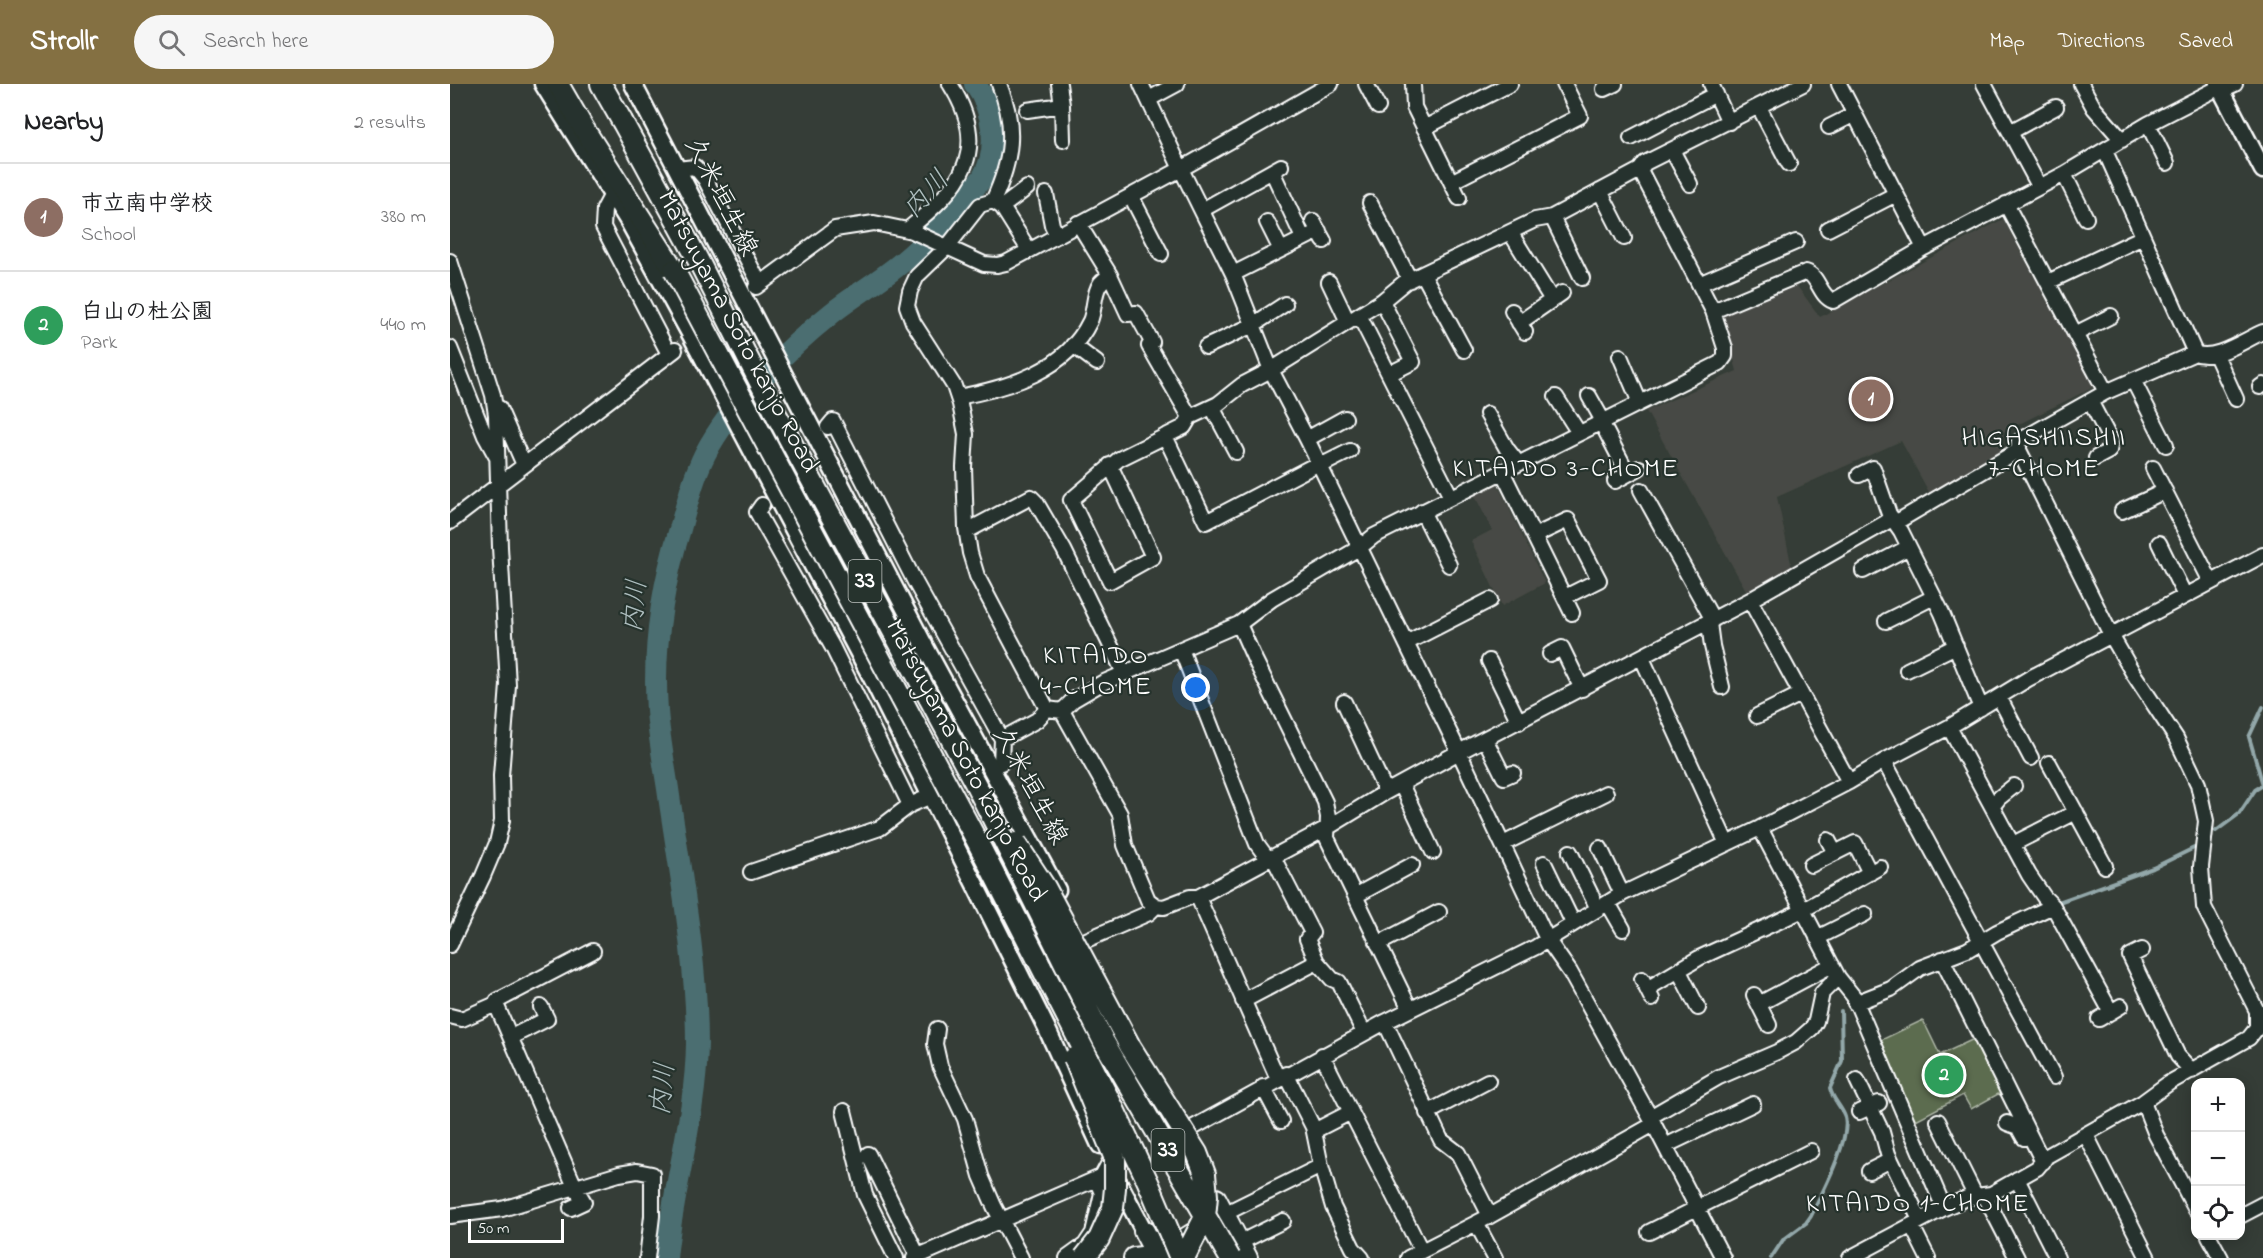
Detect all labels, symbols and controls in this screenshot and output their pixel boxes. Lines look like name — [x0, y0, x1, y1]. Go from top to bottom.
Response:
search box — [134, 15, 554, 69]
text: Strollr — [30, 22, 98, 63]
icon: search — [155, 26, 188, 59]
text: Search here — [203, 26, 308, 58]
text: Map — [1989, 27, 2025, 57]
text: Directions — [2058, 27, 2145, 57]
text: Saved — [2178, 27, 2233, 57]
text: Nearby — [24, 104, 103, 142]
text: 2 results — [354, 109, 426, 138]
street label: 久米垣生線 — [674, 130, 766, 264]
water label: 内川 — [894, 162, 960, 228]
street label: Matsuyama Soto kanjo Road — [646, 184, 828, 480]
text: 市立南中学校 — [81, 189, 213, 221]
text: 1 — [40, 203, 47, 232]
text: 380 m — [381, 203, 426, 232]
text: School — [81, 221, 136, 250]
text: 白山の杜公園 — [81, 297, 213, 329]
text: 2 — [39, 311, 48, 340]
text: 440 m — [380, 311, 426, 340]
text: Park — [81, 329, 117, 358]
pin: 1 — [1852, 376, 1890, 422]
district label: HIGASHIISHII 7-CHOME — [1961, 419, 2127, 489]
district label: KITAIDO 3-CHOME — [1453, 450, 1679, 489]
road number: 33 — [848, 560, 882, 602]
water label: 内川 — [614, 577, 658, 635]
street label: Matsuyama Soto kanjo Road — [874, 613, 1056, 909]
district label: KITAIDO 4-CHOME — [1040, 637, 1152, 707]
your location — [1181, 673, 1210, 702]
street label: 久米垣生線 — [982, 720, 1076, 852]
pin: 2 — [1924, 1052, 1964, 1098]
water label: 内川 — [642, 1060, 686, 1118]
map controls — [2191, 1078, 2245, 1240]
button: + — [2191, 1078, 2245, 1132]
road number: 33 — [1152, 1129, 1184, 1171]
button: − — [2191, 1132, 2245, 1186]
district label: KITAIDO 1-CHOME — [1806, 1185, 2030, 1224]
button: locate — [2191, 1186, 2245, 1240]
scale bar — [468, 1216, 564, 1244]
text: 50 m — [477, 1217, 509, 1241]

